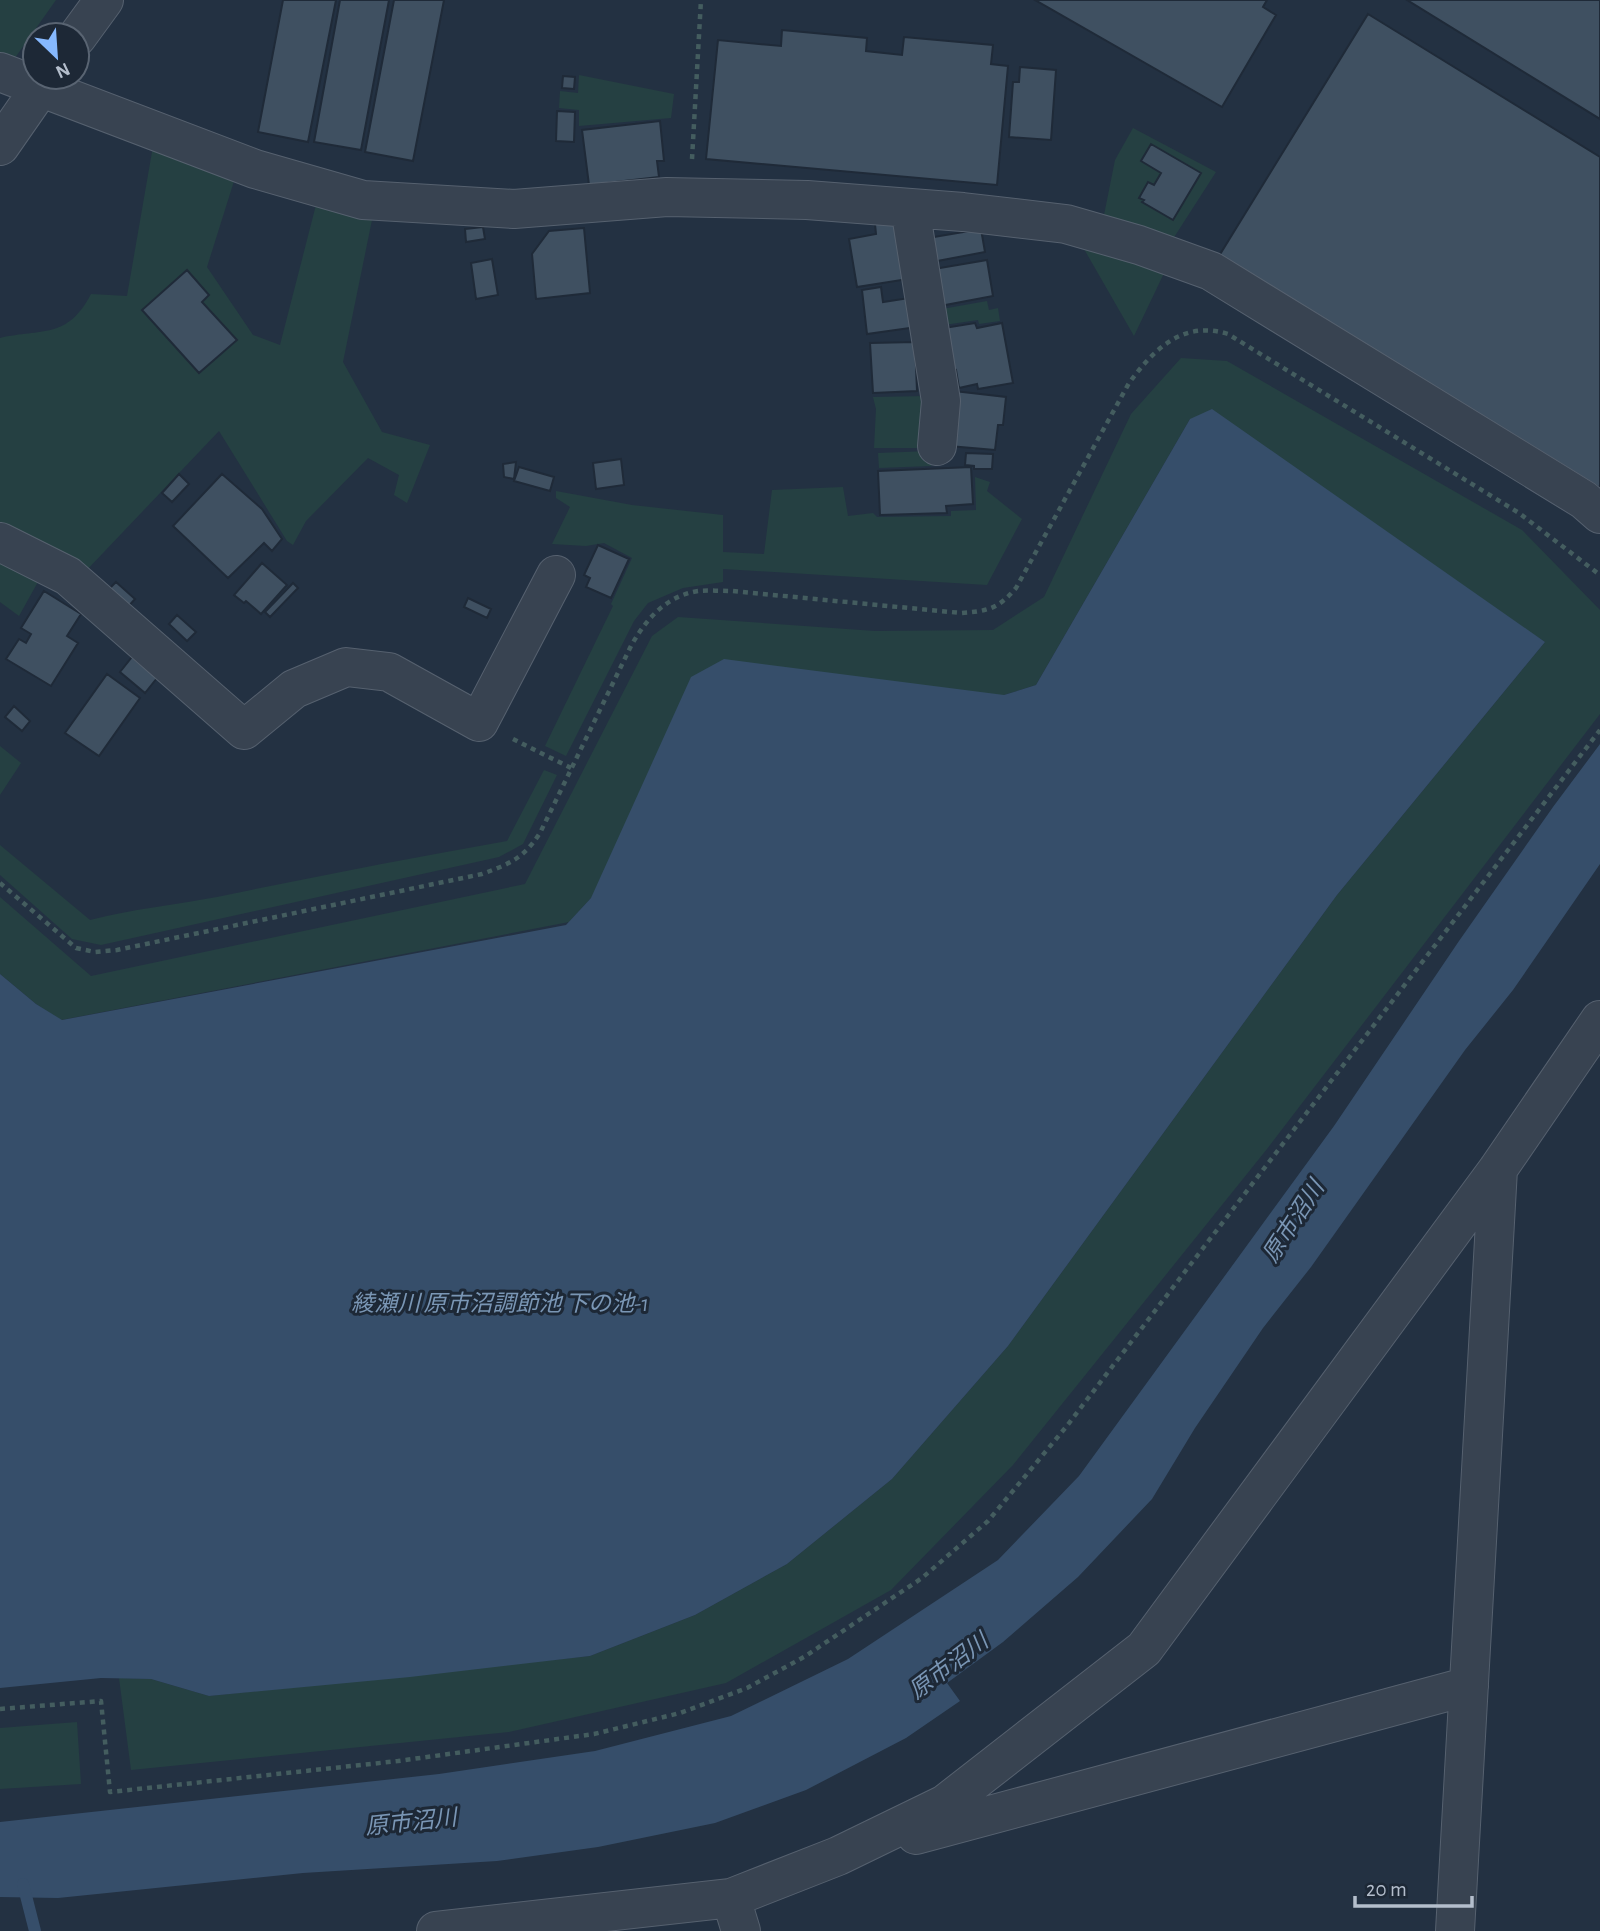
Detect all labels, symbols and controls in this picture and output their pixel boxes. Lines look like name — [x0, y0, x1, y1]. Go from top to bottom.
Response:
north arrow — [21, 21, 91, 91]
text: N — [53, 59, 73, 81]
water label: 原市沼川 — [1258, 1174, 1330, 1267]
water label: 綾瀬川 原市沼調節池 下の池-1 — [351, 1291, 649, 1316]
water label: 原市沼川 — [904, 1627, 995, 1704]
water label: 原市沼川 — [364, 1804, 461, 1839]
scale bar — [1355, 1864, 1472, 1908]
text: 20 m — [1366, 1879, 1407, 1900]

